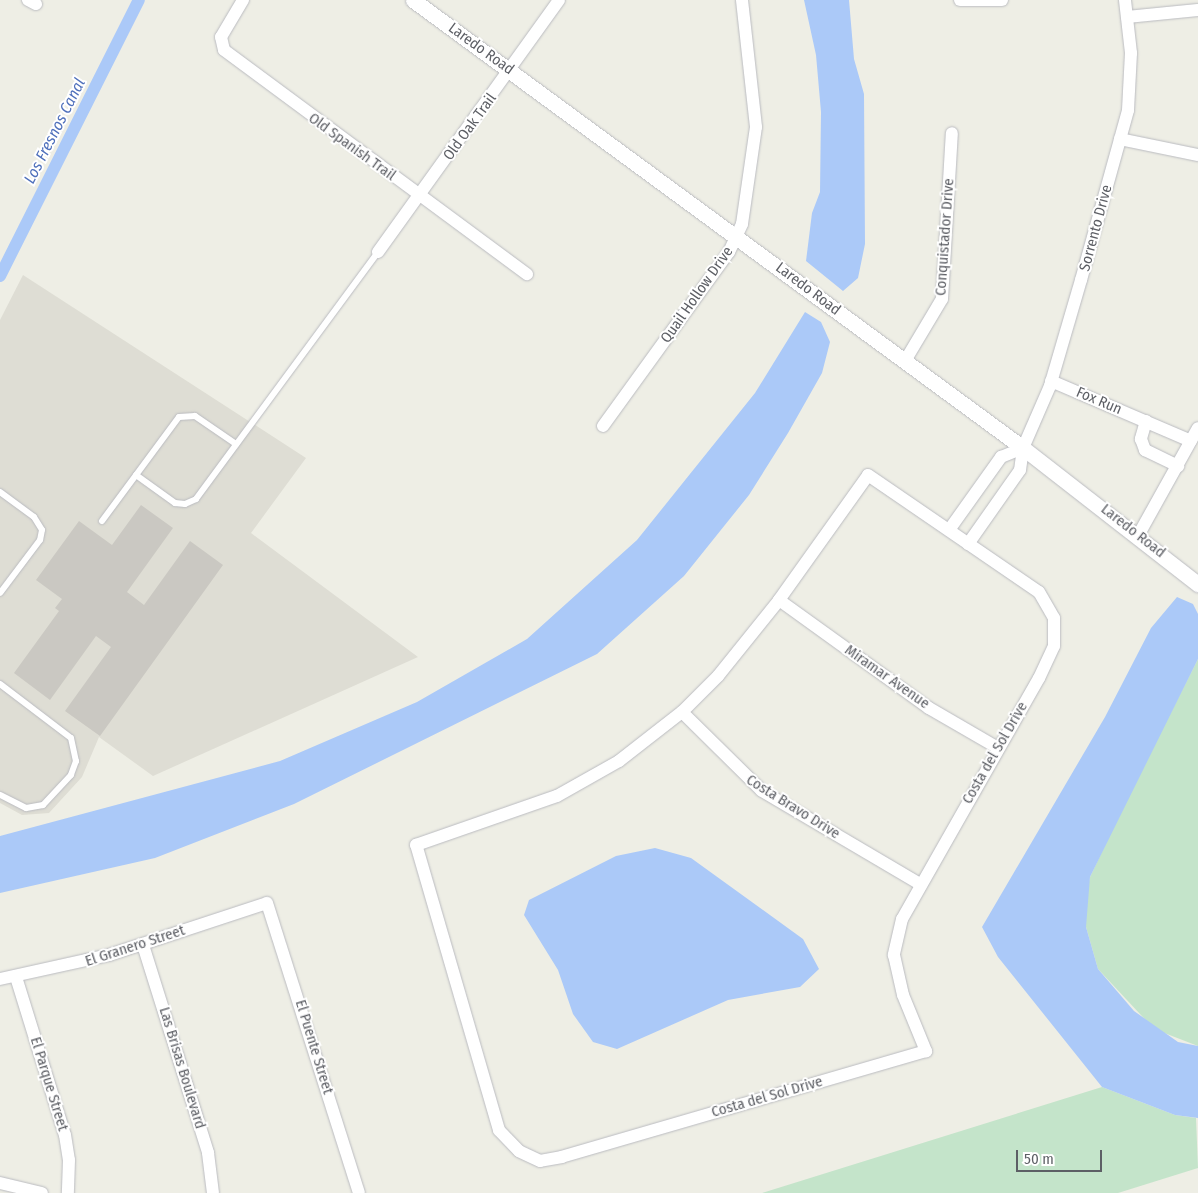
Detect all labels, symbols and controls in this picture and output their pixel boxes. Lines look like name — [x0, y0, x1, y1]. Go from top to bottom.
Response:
street label: Laredo Road — [445, 19, 517, 79]
water label: Los Fresnos Canal — [20, 75, 90, 187]
street label: Old Oak Trail — [440, 90, 500, 164]
street label: Old Spanish Trail — [305, 109, 399, 185]
street label: Conquistador Drive — [932, 178, 958, 296]
street label: Sorrento Drive — [1076, 183, 1116, 273]
street label: Quail Hollow Drive — [657, 243, 737, 347]
street label: Laredo Road — [772, 259, 844, 319]
street label: Fox Run — [1073, 383, 1125, 419]
street label: Laredo Road — [1097, 500, 1169, 562]
street label: Miramar Avenue — [841, 641, 933, 713]
street label: Costa del Sol Drive — [959, 699, 1031, 807]
street label: Costa Bravo Drive — [743, 771, 843, 843]
street label: El Granero Street — [83, 921, 187, 971]
street label: El Puente Street — [291, 998, 337, 1096]
street label: Las Brisas Boulevard — [155, 1005, 209, 1131]
street label: El Parque Street — [26, 1035, 72, 1133]
street label: Costa del Sol Drive — [709, 1073, 825, 1121]
scale bar — [1018, 1140, 1104, 1172]
text: 50 m — [1024, 1150, 1054, 1168]

